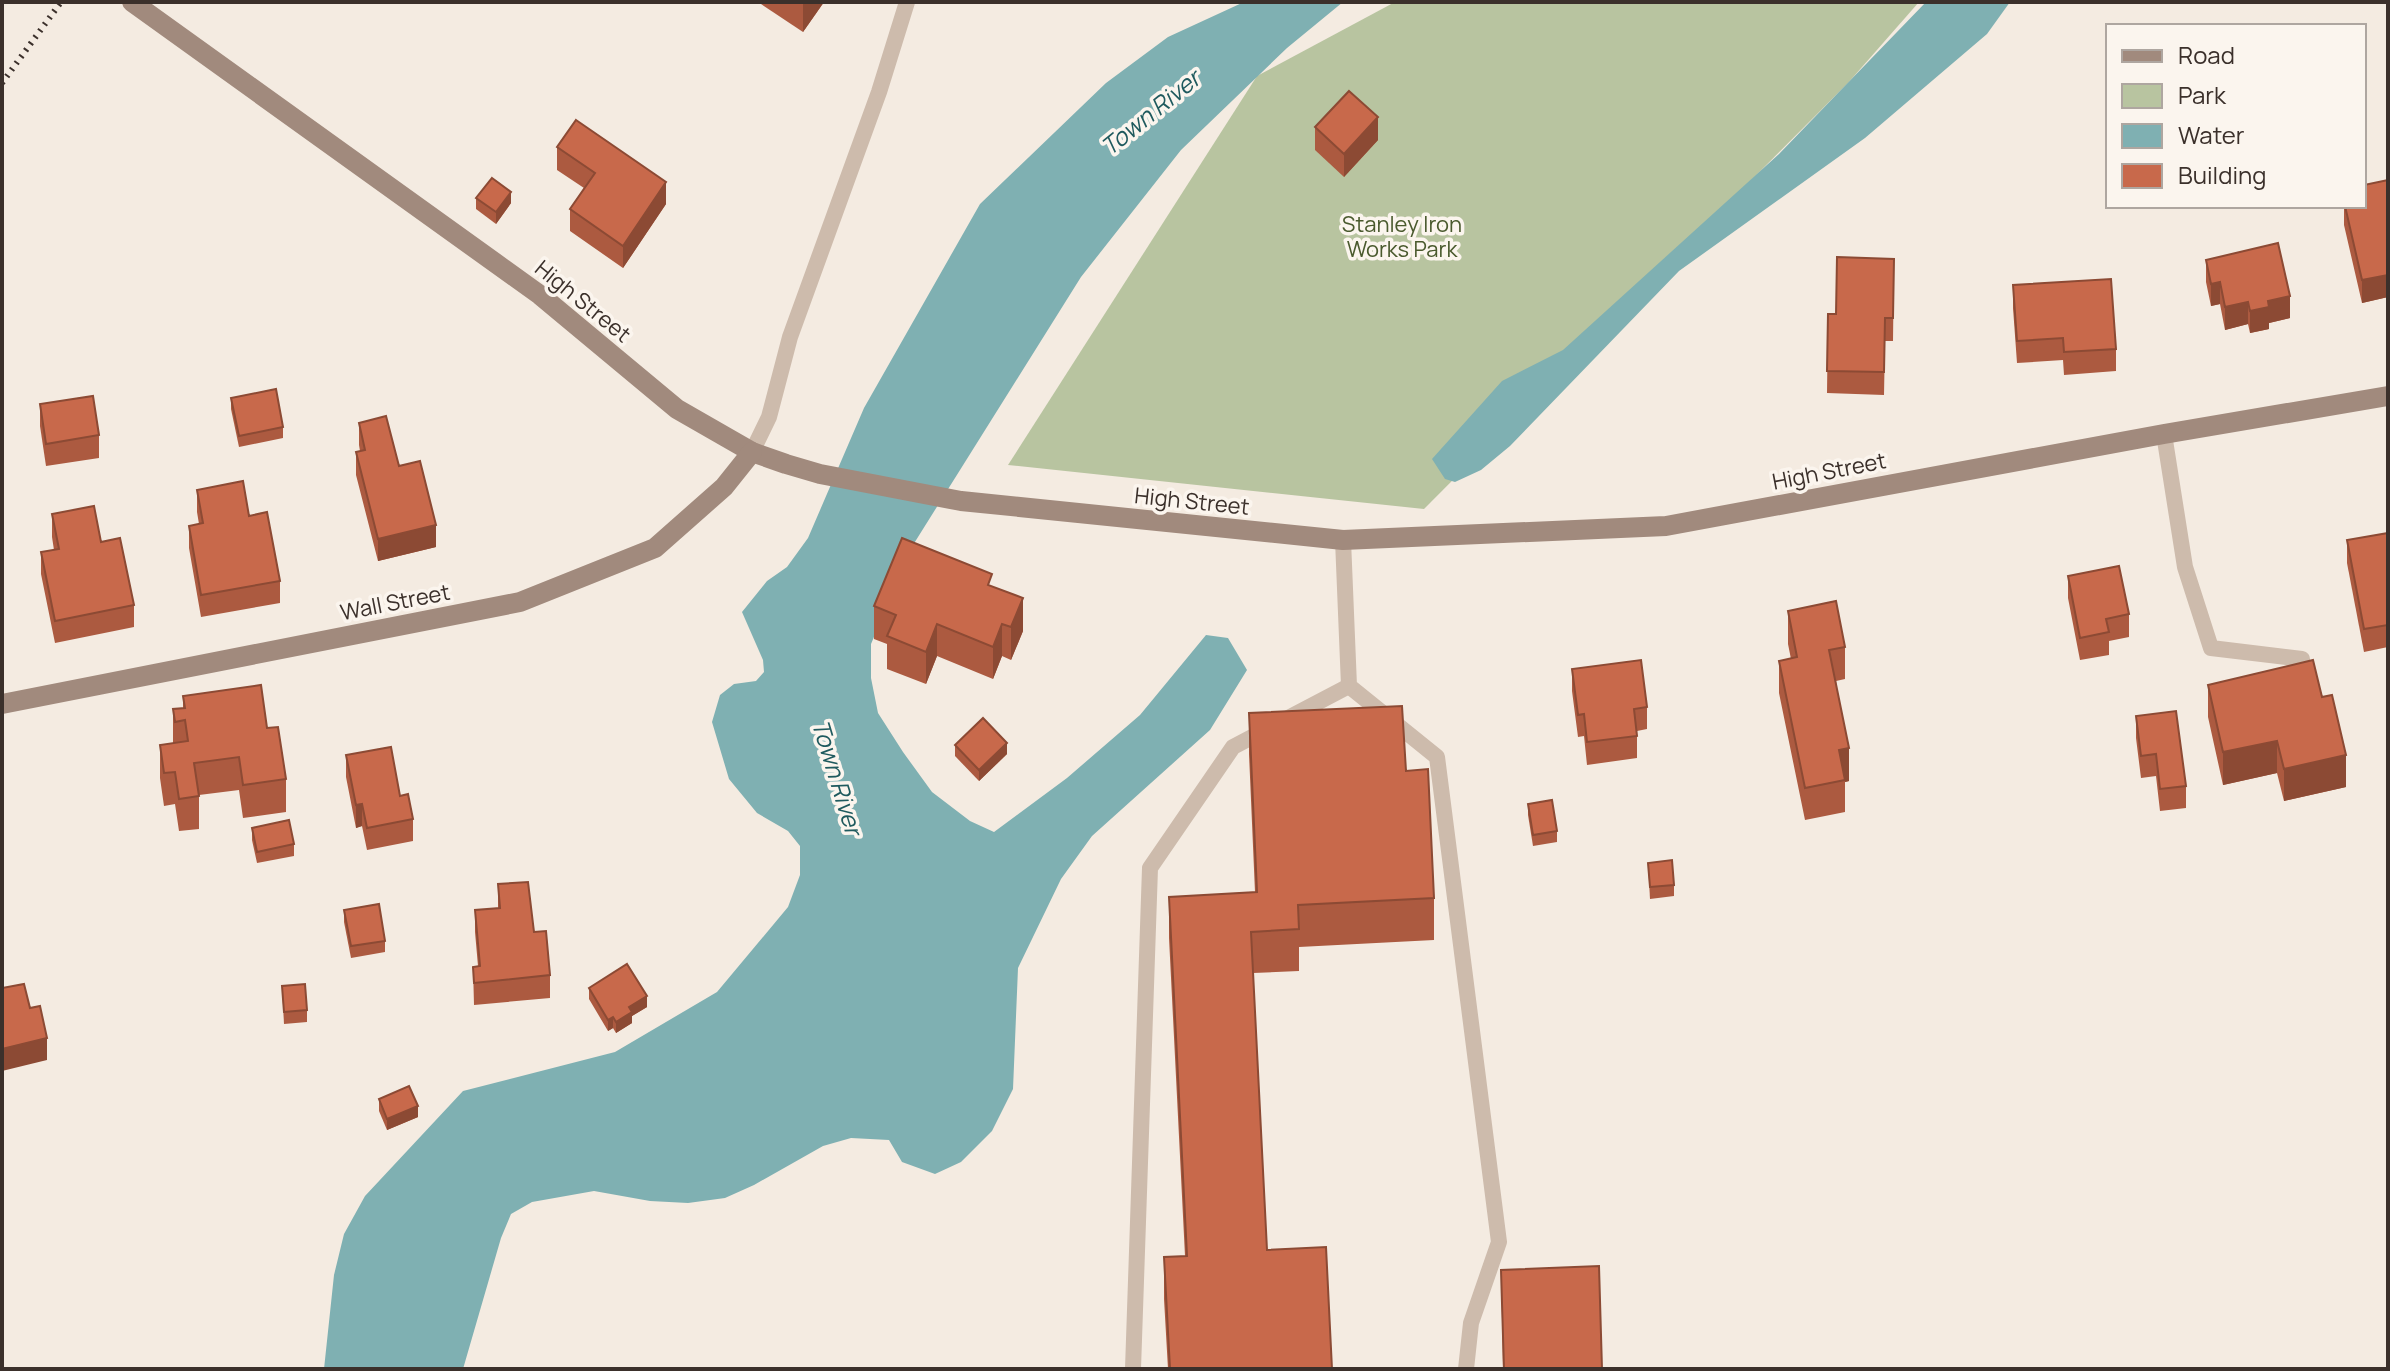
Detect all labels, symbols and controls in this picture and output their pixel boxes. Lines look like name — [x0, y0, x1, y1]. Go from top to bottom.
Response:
legend — [2106, 24, 2366, 208]
text: Road — [2178, 38, 2235, 71]
water label: Town River — [1093, 60, 1209, 162]
text: Park — [2178, 78, 2227, 111]
text: Water — [2178, 118, 2245, 151]
text: Building — [2178, 158, 2266, 191]
park label: Stanley Iron Works Park — [1342, 209, 1462, 264]
street label: High Street — [529, 253, 637, 349]
street label: High Street — [1770, 445, 1889, 497]
street label: High Street — [1133, 480, 1251, 522]
street label: Wall Street — [338, 577, 453, 627]
water label: Town River — [805, 715, 872, 842]

